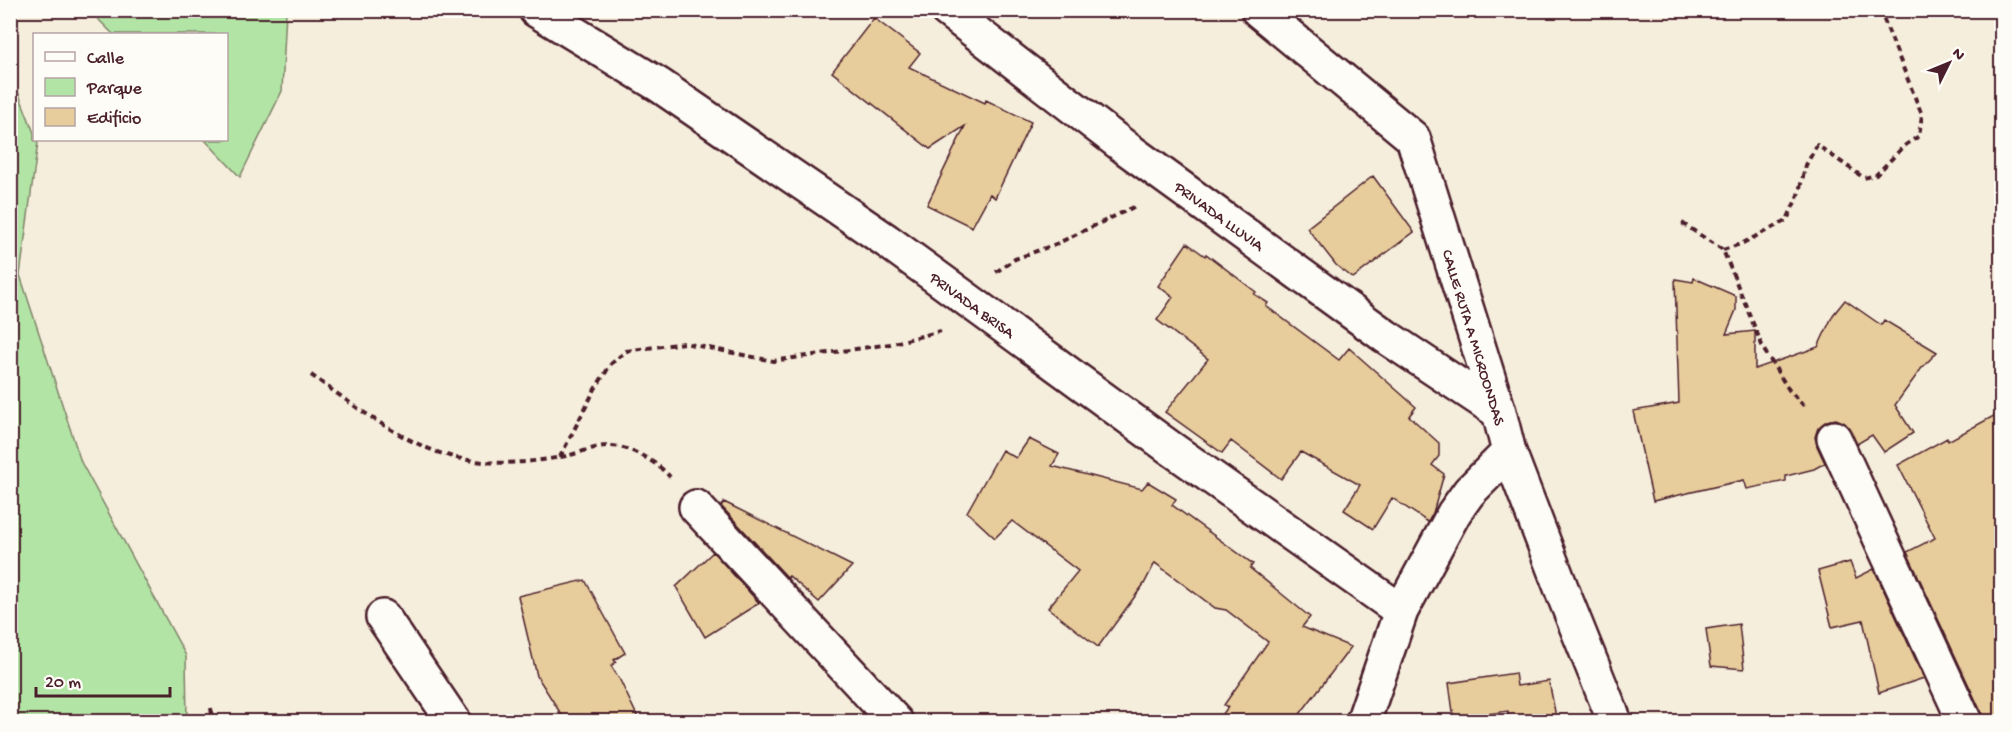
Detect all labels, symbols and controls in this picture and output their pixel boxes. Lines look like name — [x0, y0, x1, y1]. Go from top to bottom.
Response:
legend — [33, 33, 228, 141]
north arrow — [1919, 33, 1979, 93]
text: N — [1947, 45, 1968, 66]
text: Calle — [87, 49, 125, 70]
text: Parque — [86, 79, 143, 100]
text: Edificio — [87, 109, 141, 130]
street label: PRIVADA LLUVIA — [1169, 178, 1268, 258]
street label: CALLE RUTA A MICROONDAS — [1436, 248, 1508, 429]
street label: PRIVADA BRISA — [924, 269, 1018, 345]
scale bar — [36, 660, 170, 698]
text: 20 m — [45, 673, 81, 694]

